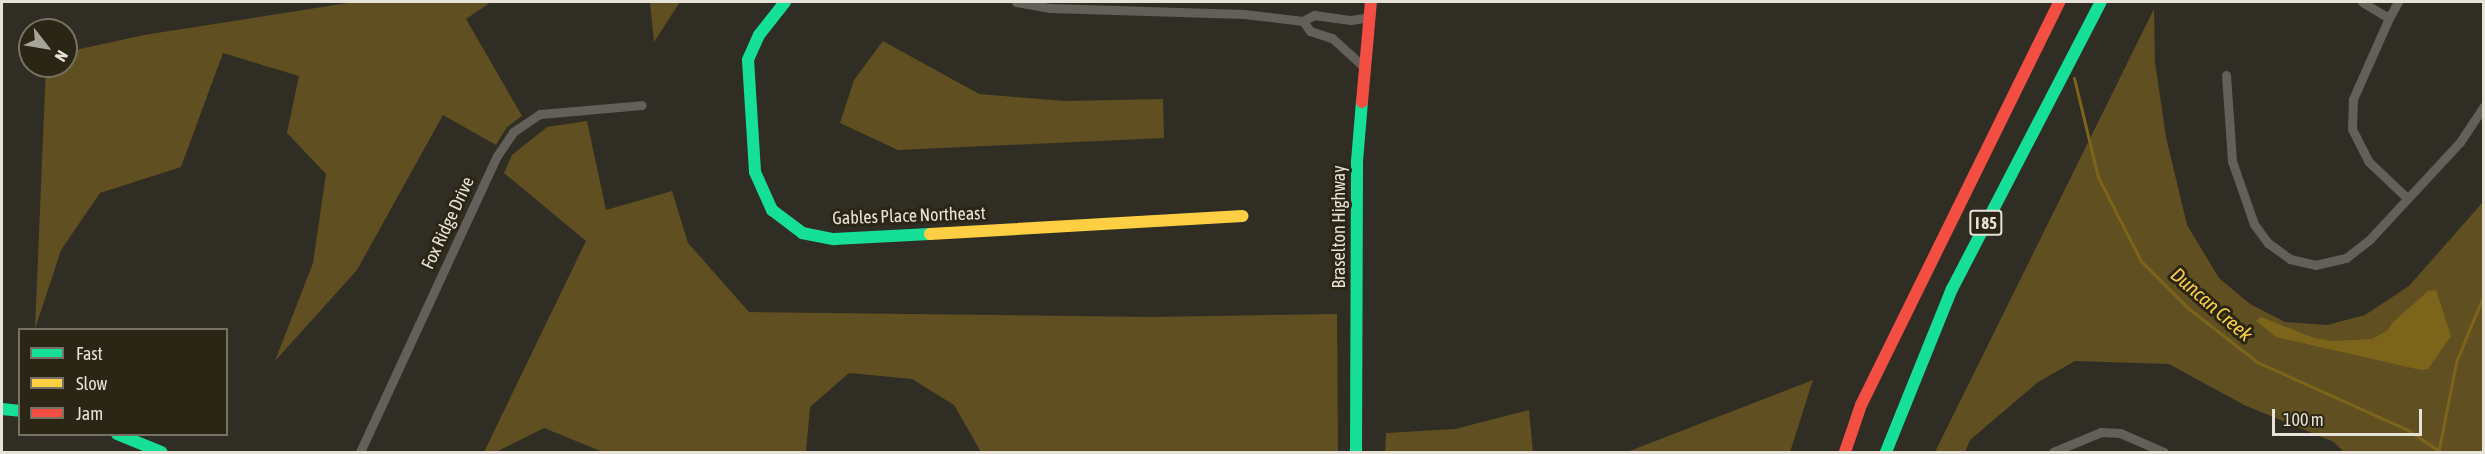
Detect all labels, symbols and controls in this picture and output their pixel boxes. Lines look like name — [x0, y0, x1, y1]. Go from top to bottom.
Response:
north arrow — [18, 18, 78, 78]
text: N — [52, 48, 72, 65]
street label: Braselton Highway — [1328, 165, 1350, 289]
street label: Fox Ridge Drive — [417, 173, 479, 273]
street label: Gables Place Northeast — [832, 203, 986, 229]
road number: I 85 — [1968, 210, 2004, 236]
water label: Duncan Creek — [2166, 262, 2258, 346]
legend — [18, 328, 228, 436]
text: Fast — [76, 343, 103, 364]
text: Slow — [76, 373, 107, 394]
scale bar — [2275, 397, 2425, 435]
text: Jam — [76, 403, 103, 424]
text: 100 m — [2283, 409, 2324, 430]

